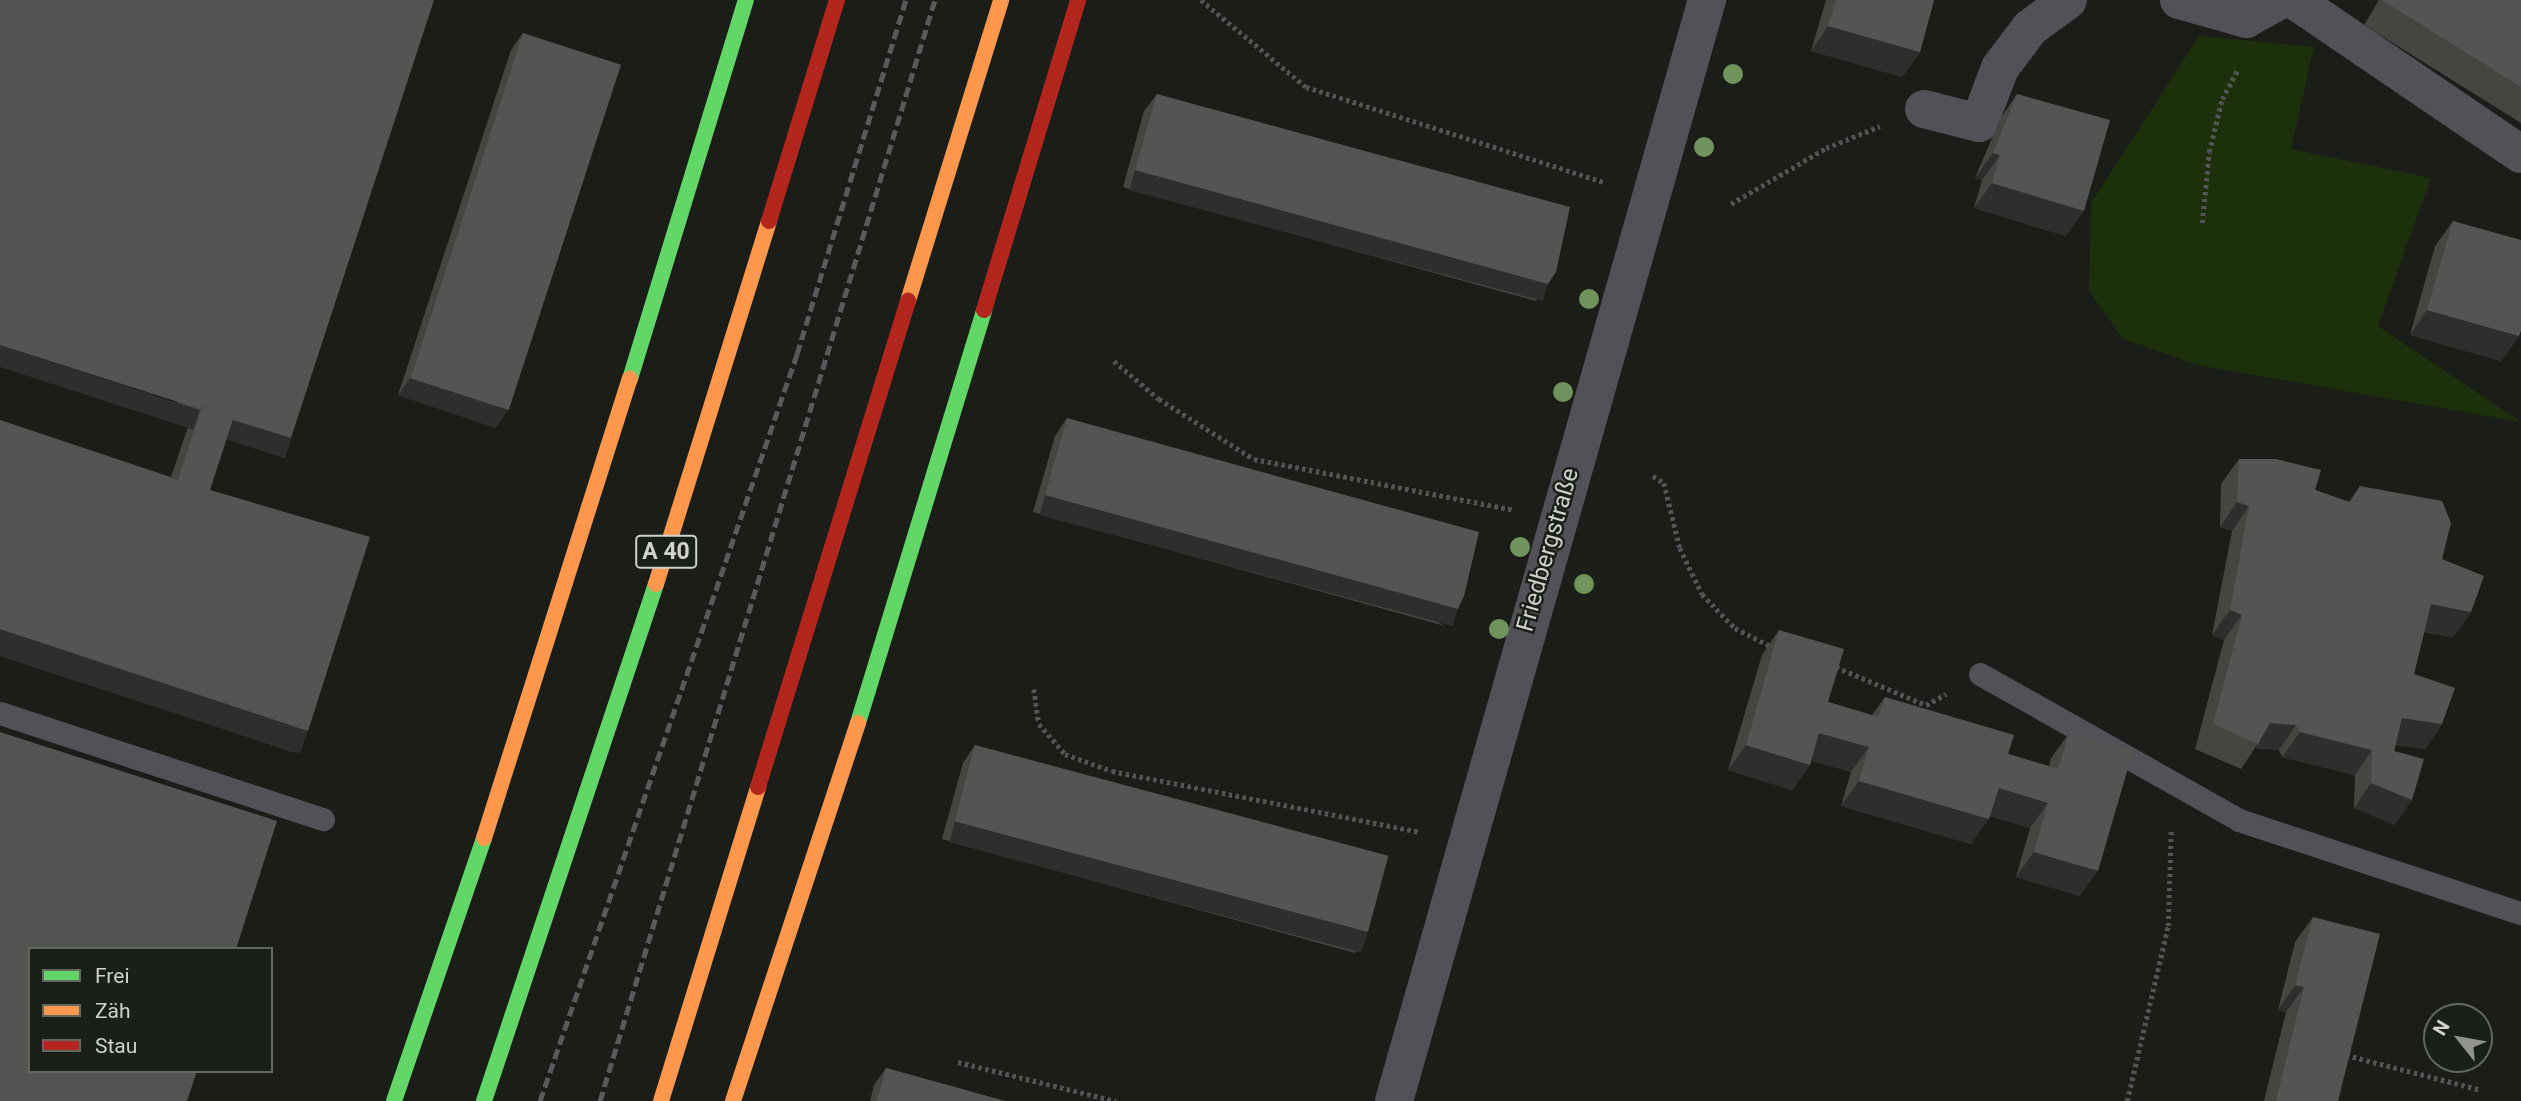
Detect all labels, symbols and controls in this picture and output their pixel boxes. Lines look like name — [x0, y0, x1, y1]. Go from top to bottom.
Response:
street label: Friedbergstraße — [1511, 465, 1585, 635]
road number: A 40 — [634, 532, 698, 572]
legend — [28, 947, 273, 1073]
text: Frei — [95, 964, 130, 988]
text: Zäh — [95, 999, 131, 1023]
north arrow — [2423, 1003, 2493, 1073]
text: N — [2428, 1016, 2455, 1040]
text: Stau — [95, 1034, 137, 1058]

